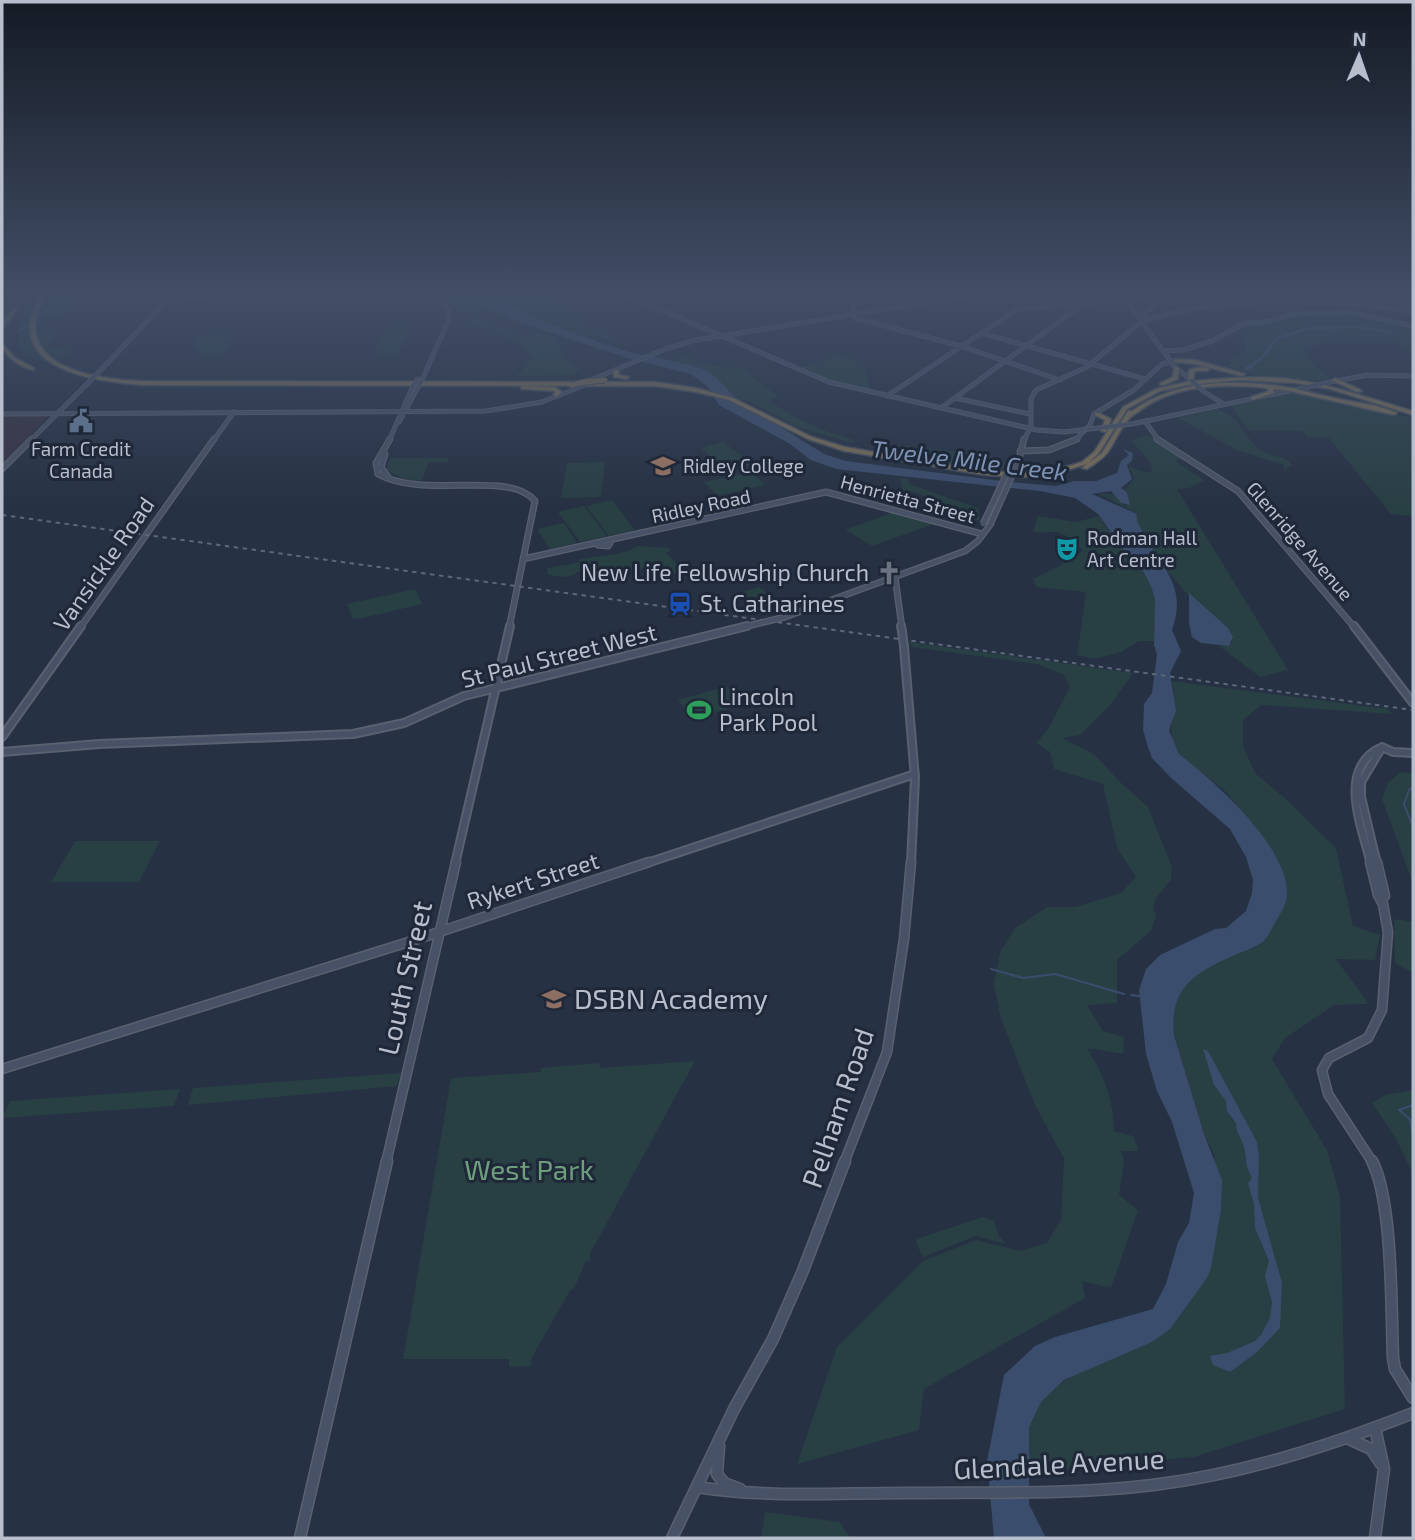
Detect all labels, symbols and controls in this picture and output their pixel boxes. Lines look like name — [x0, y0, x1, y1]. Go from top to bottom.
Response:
north arrow — [1324, 21, 1394, 91]
text: N — [1352, 27, 1367, 50]
public building icon: Farm Credit Canada — [67, 407, 95, 435]
water label: Twelve Mile Creek — [870, 433, 1069, 486]
place label: Farm Credit Canada — [31, 437, 131, 482]
school or university icon: Ridley College — [649, 452, 677, 480]
place label: Ridley College — [683, 454, 804, 477]
street label: Henrietta Street — [838, 469, 978, 528]
street label: Glenridge Avenue — [1242, 476, 1358, 605]
street label: Ridley Road — [649, 484, 753, 527]
street label: Vansickle Road — [47, 491, 160, 636]
place label: Rodman Hall Art Centre — [1087, 526, 1197, 571]
theatre icon: Rodman Hall Art Centre — [1053, 535, 1081, 563]
place label: New Life Fellowship Church — [581, 558, 869, 586]
church icon: New Life Fellowship Church — [875, 559, 903, 587]
place label: St. Catharines — [700, 589, 845, 617]
station icon: St. Catharines — [666, 590, 694, 618]
street label: St Paul Street West — [458, 617, 659, 693]
place label: Lincoln Park Pool — [719, 682, 817, 736]
sports icon: Lincoln Park Pool — [685, 696, 713, 724]
street label: Rykert Street — [463, 845, 602, 915]
street label: Louth Street — [370, 897, 438, 1058]
place label: DSBN Academy — [574, 981, 768, 1015]
school or university icon: DSBN Academy — [540, 985, 568, 1013]
street label: Pelham Road — [794, 1023, 880, 1192]
park label: West Park — [464, 1152, 594, 1186]
street label: Glendale Avenue — [953, 1440, 1165, 1486]

